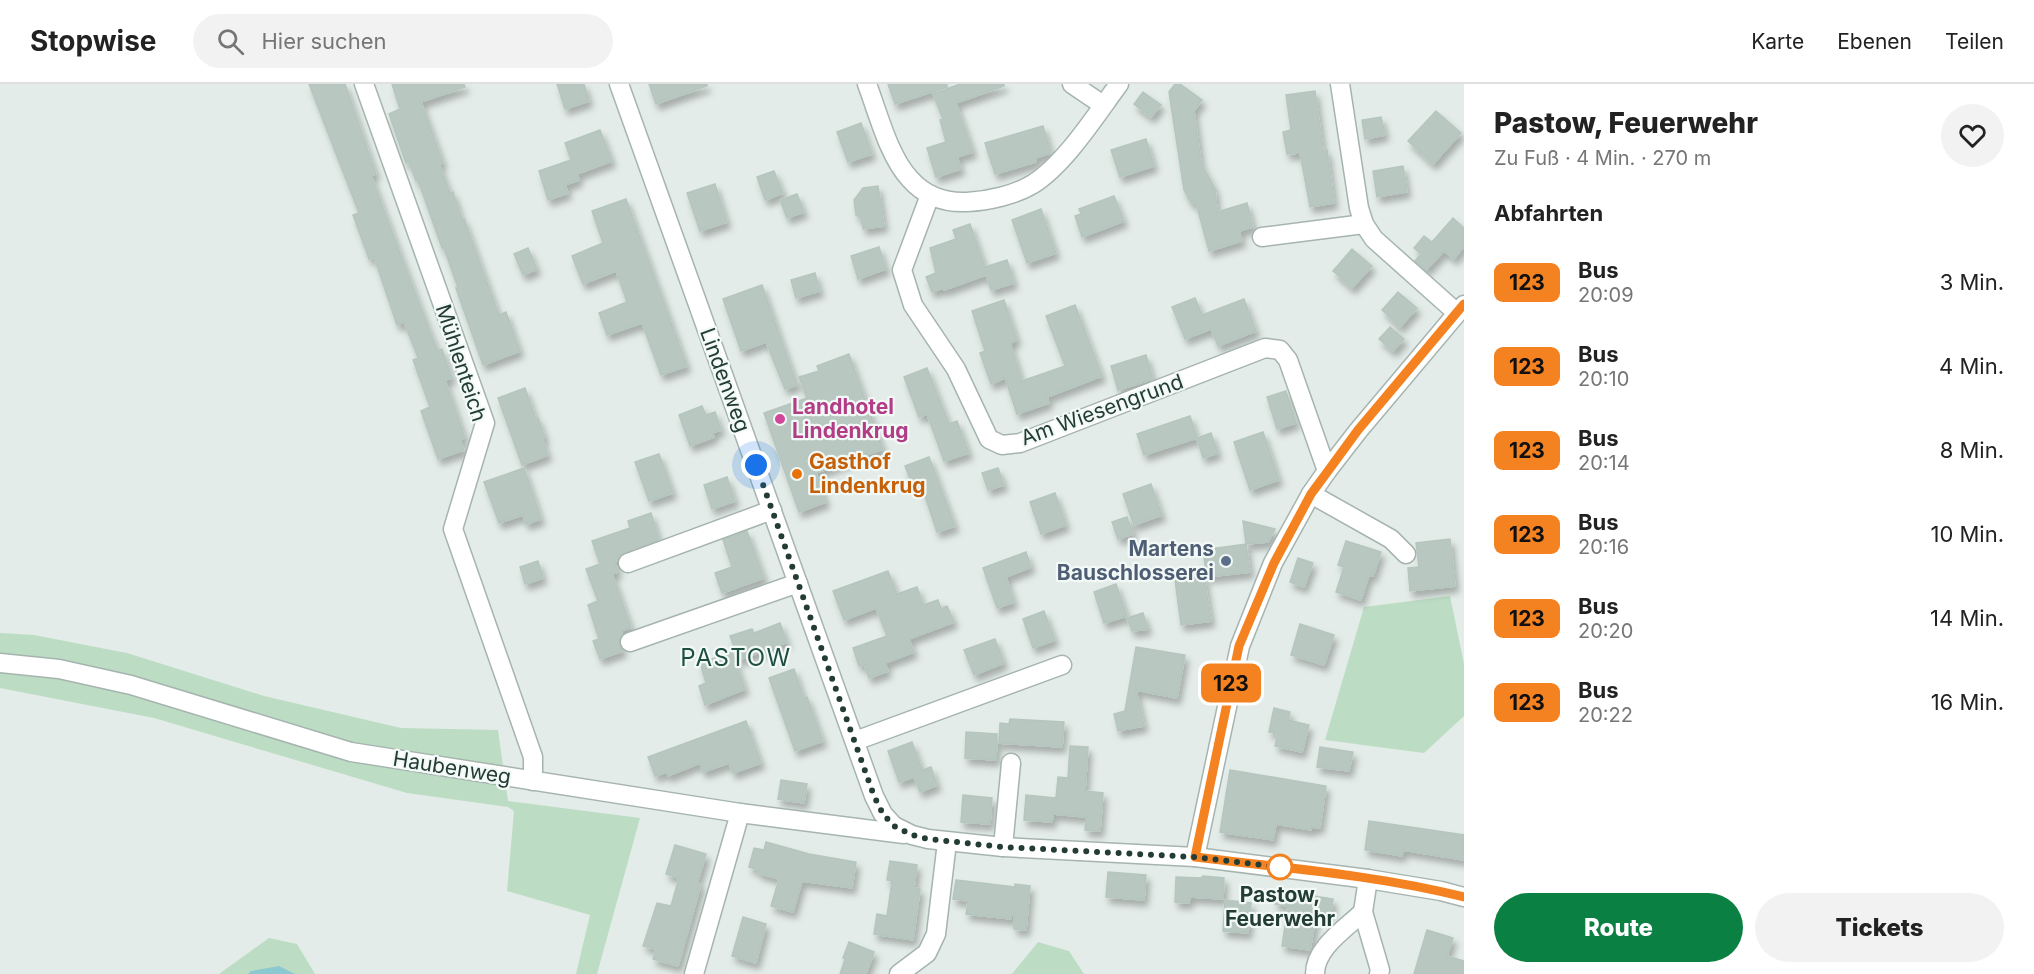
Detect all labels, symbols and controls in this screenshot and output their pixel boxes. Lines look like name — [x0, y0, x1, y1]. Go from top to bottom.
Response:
search box — [193, 14, 613, 68]
text: Stopwise — [30, 24, 157, 58]
icon: search — [214, 25, 247, 58]
text: Hier suchen — [262, 28, 387, 54]
text: Karte — [1751, 29, 1804, 54]
text: Ebenen — [1837, 29, 1912, 54]
text: Teilen — [1945, 29, 2004, 54]
button: heart — [1941, 104, 2004, 167]
text: Pastow, Feuerwehr — [1494, 106, 1758, 140]
text: Zu Fuß · 4 Min. · 270 m — [1494, 146, 1711, 170]
text: Abfahrten — [1494, 200, 1603, 226]
text: Bus — [1578, 257, 1619, 283]
text: 3 Min. — [1940, 269, 2004, 295]
text: 123 — [1509, 270, 1545, 295]
text: 20:09 — [1578, 283, 1634, 307]
street label: Mühlenteich — [431, 301, 492, 425]
street label: Lindenweg — [695, 324, 756, 435]
text: Bus — [1578, 341, 1619, 367]
text: 4 Min. — [1939, 353, 2004, 379]
text: 123 — [1509, 354, 1545, 379]
text: 20:10 — [1578, 367, 1629, 391]
street label: Am Wiesengrund — [1017, 369, 1186, 451]
place label: Landhotel Lindenkrug — [792, 394, 909, 443]
marker: Landhotel Lindenkrug — [773, 412, 787, 426]
text: Bus — [1578, 425, 1619, 451]
text: 8 Min. — [1940, 437, 2004, 463]
text: 123 — [1509, 438, 1545, 463]
place label: Gasthof Lindenkrug — [809, 449, 926, 498]
your location — [741, 450, 771, 480]
text: 20:14 — [1578, 451, 1630, 475]
marker: Gasthof Lindenkrug — [790, 467, 804, 481]
text: Bus — [1578, 509, 1619, 535]
text: 10 Min. — [1930, 521, 2004, 547]
text: 123 — [1509, 522, 1545, 547]
text: 20:16 — [1578, 535, 1629, 559]
place label: Martens Bauschlosserei — [1057, 536, 1214, 585]
marker: Martens Bauschlosserei — [1219, 554, 1233, 568]
text: Bus — [1578, 593, 1619, 619]
text: 14 Min. — [1930, 605, 2004, 631]
text: 123 — [1509, 606, 1545, 631]
text: 20:20 — [1578, 619, 1633, 643]
district label: PASTOW — [680, 643, 792, 672]
line badge: 123 — [1196, 664, 1266, 702]
text: 123 — [1213, 671, 1249, 696]
text: Bus — [1578, 677, 1619, 703]
text: 16 Min. — [1931, 689, 2004, 715]
text: 123 — [1509, 690, 1545, 715]
text: 20:22 — [1578, 703, 1633, 727]
street label: Haubenweg — [391, 746, 513, 789]
marker: Pastow, Feuerwehr — [1267, 854, 1293, 880]
place label: Pastow, Feuerwehr — [1225, 882, 1336, 931]
button: Route — [1494, 893, 1743, 962]
button: Tickets — [1755, 893, 2004, 962]

